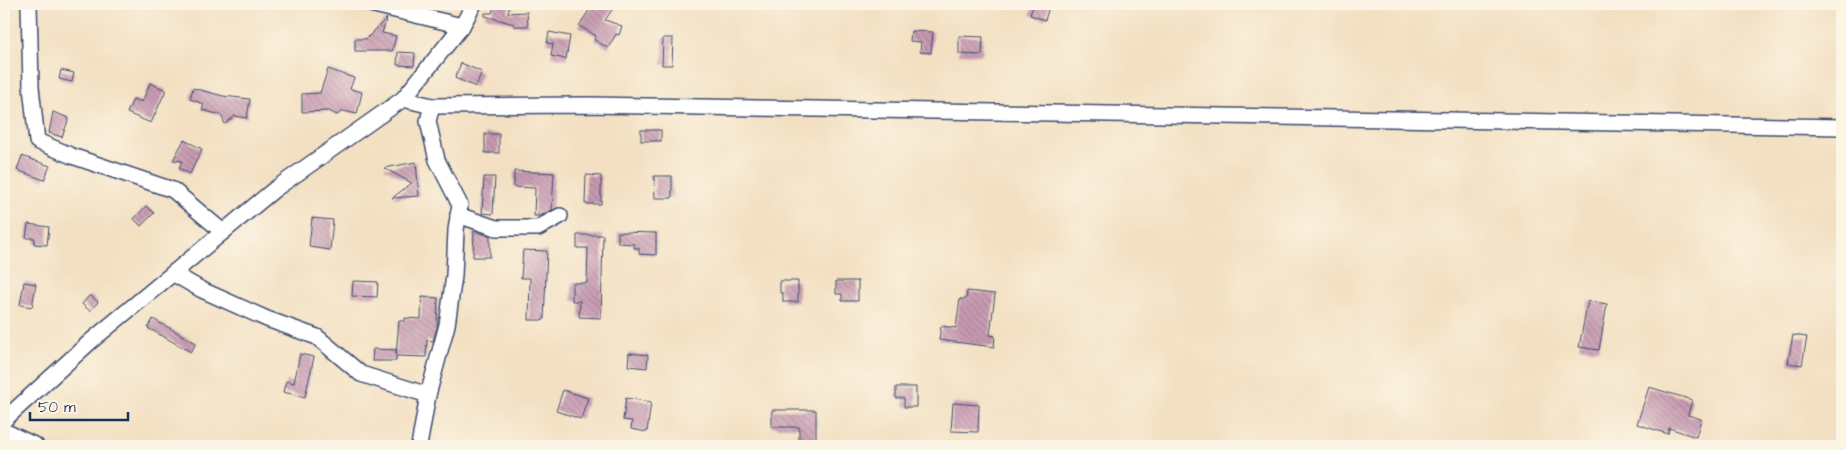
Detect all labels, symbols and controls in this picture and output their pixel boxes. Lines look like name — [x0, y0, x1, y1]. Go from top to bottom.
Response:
scale bar — [30, 390, 128, 422]
text: 50 m — [38, 397, 76, 418]

